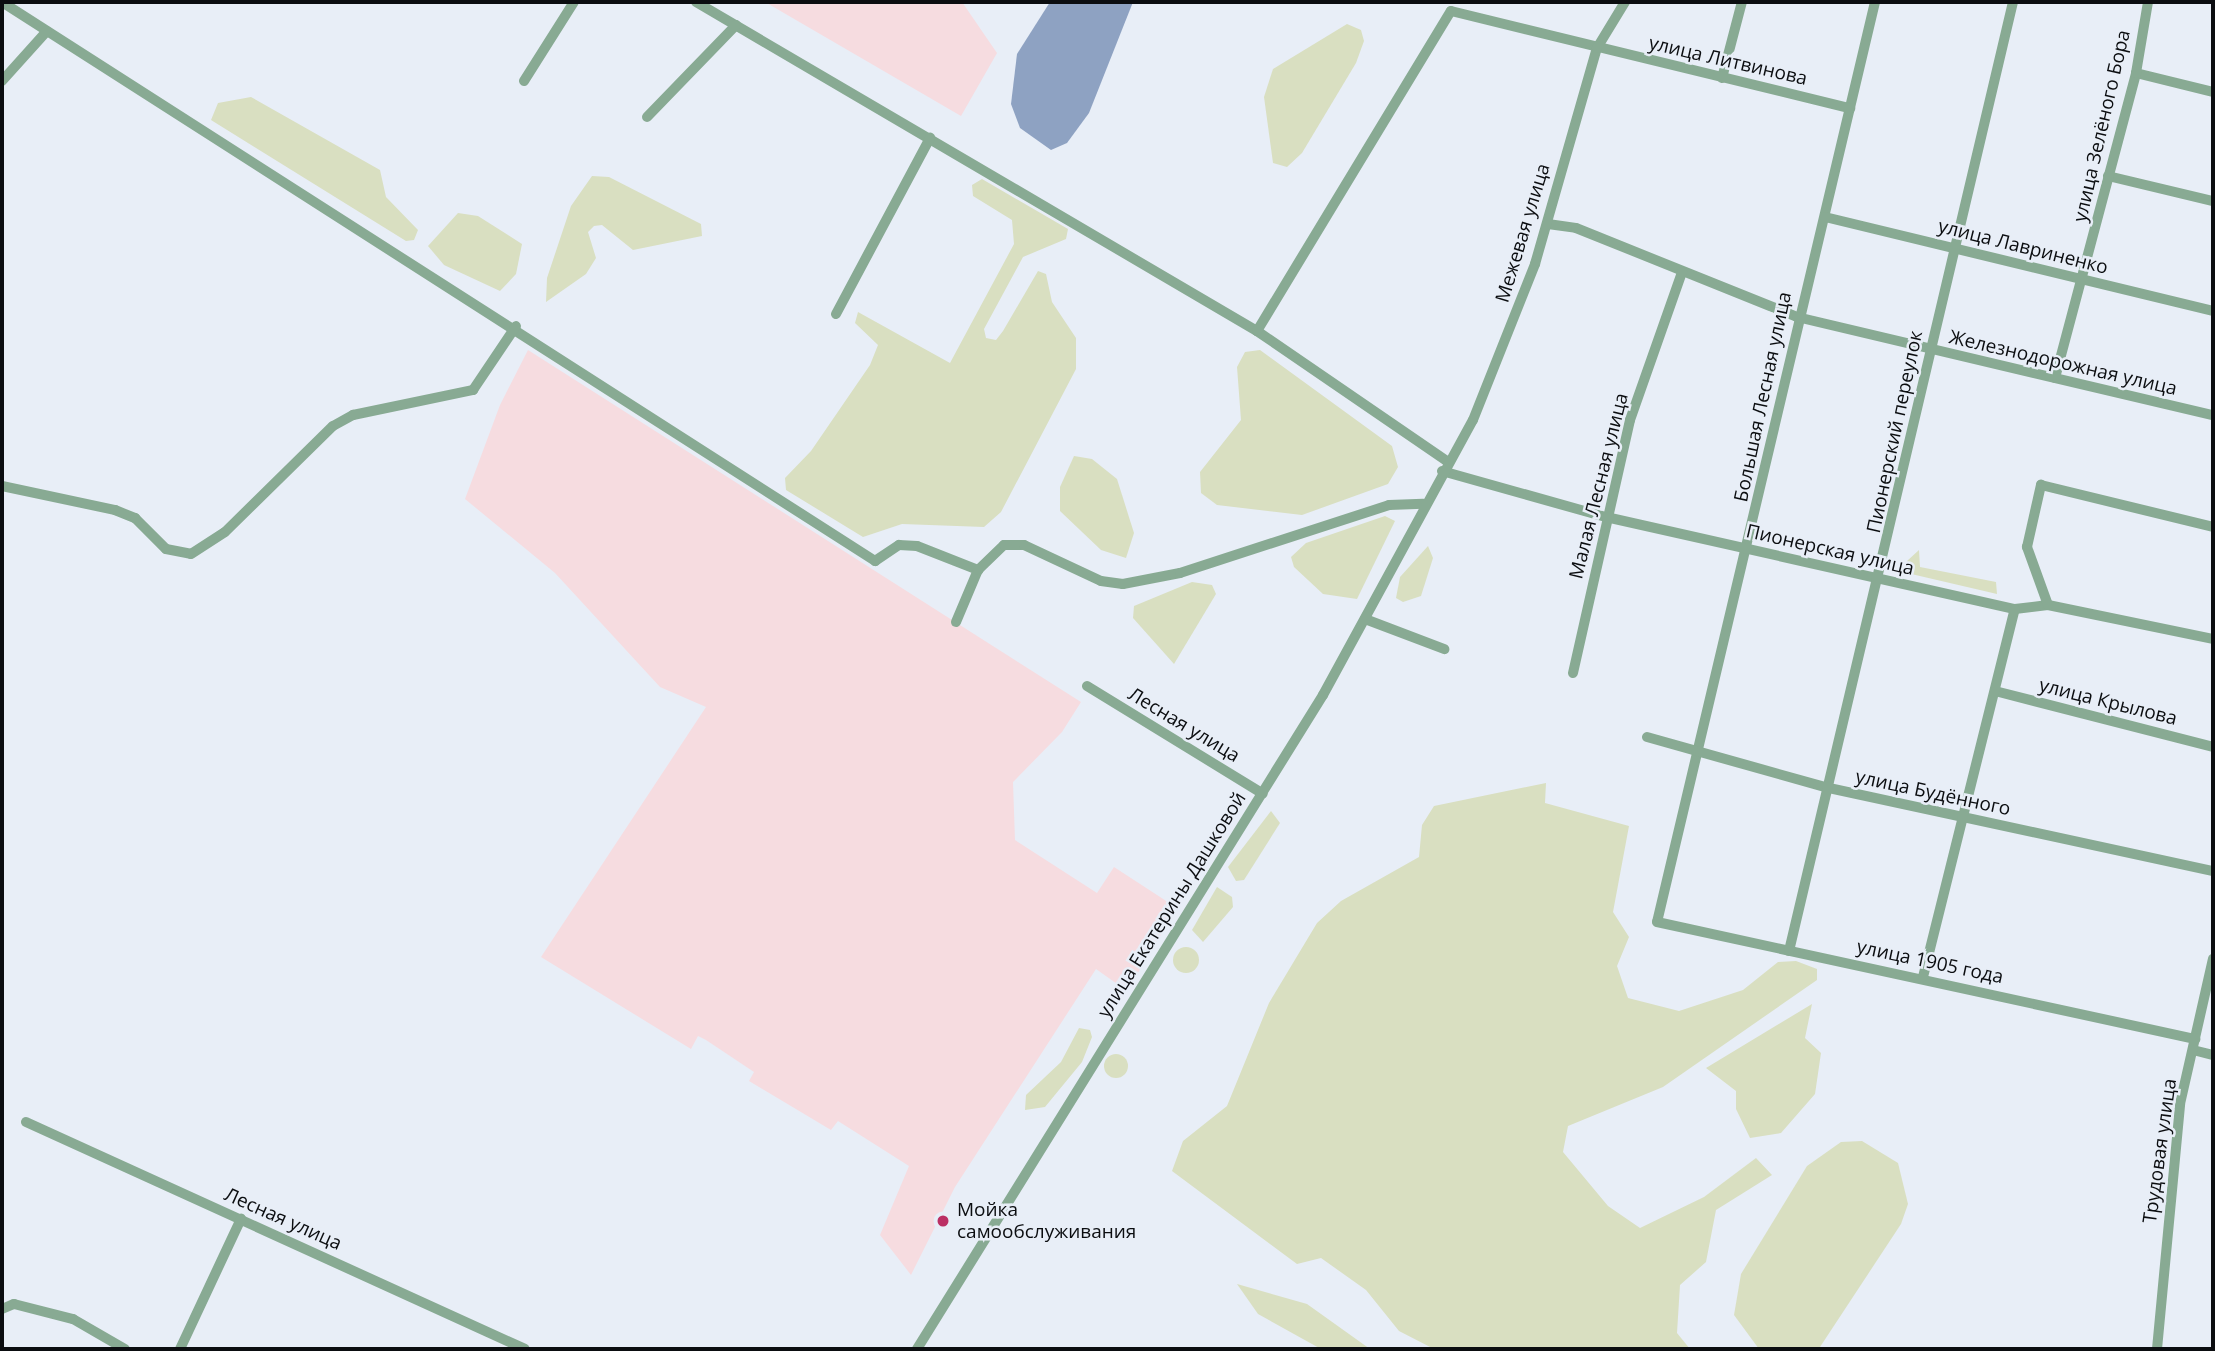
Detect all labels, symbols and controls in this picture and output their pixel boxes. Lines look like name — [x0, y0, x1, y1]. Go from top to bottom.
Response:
street label: улица Зелёного Бора — [2069, 28, 2135, 224]
street label: улица Литвинова — [1646, 32, 1810, 90]
street label: Межевая улица — [1491, 161, 1555, 305]
street label: улица Лавриненко — [1936, 215, 2110, 279]
street label: Большая Лесная улица — [1730, 290, 1796, 504]
street label: Железнодорожная улица — [1947, 326, 2179, 400]
street label: Пионерский переулок — [1862, 329, 1928, 535]
street label: Малая Лесная улица — [1565, 391, 1633, 581]
street label: Пионерская улица — [1744, 520, 1916, 580]
street label: улица Крылова — [2037, 674, 2179, 730]
street label: Лесная улица — [1124, 683, 1244, 767]
street label: улица Будённого — [1854, 765, 2012, 821]
street label: улица Екатерины Дашковой — [1093, 788, 1251, 1022]
street label: улица 1905 года — [1855, 935, 2005, 989]
street label: Трудовая улица — [2139, 1077, 2181, 1225]
street label: Лесная улица — [221, 1183, 345, 1255]
place label: Мойка самообслуживания — [957, 1199, 1136, 1243]
marker: Мойка самообслуживания — [935, 1213, 951, 1229]

